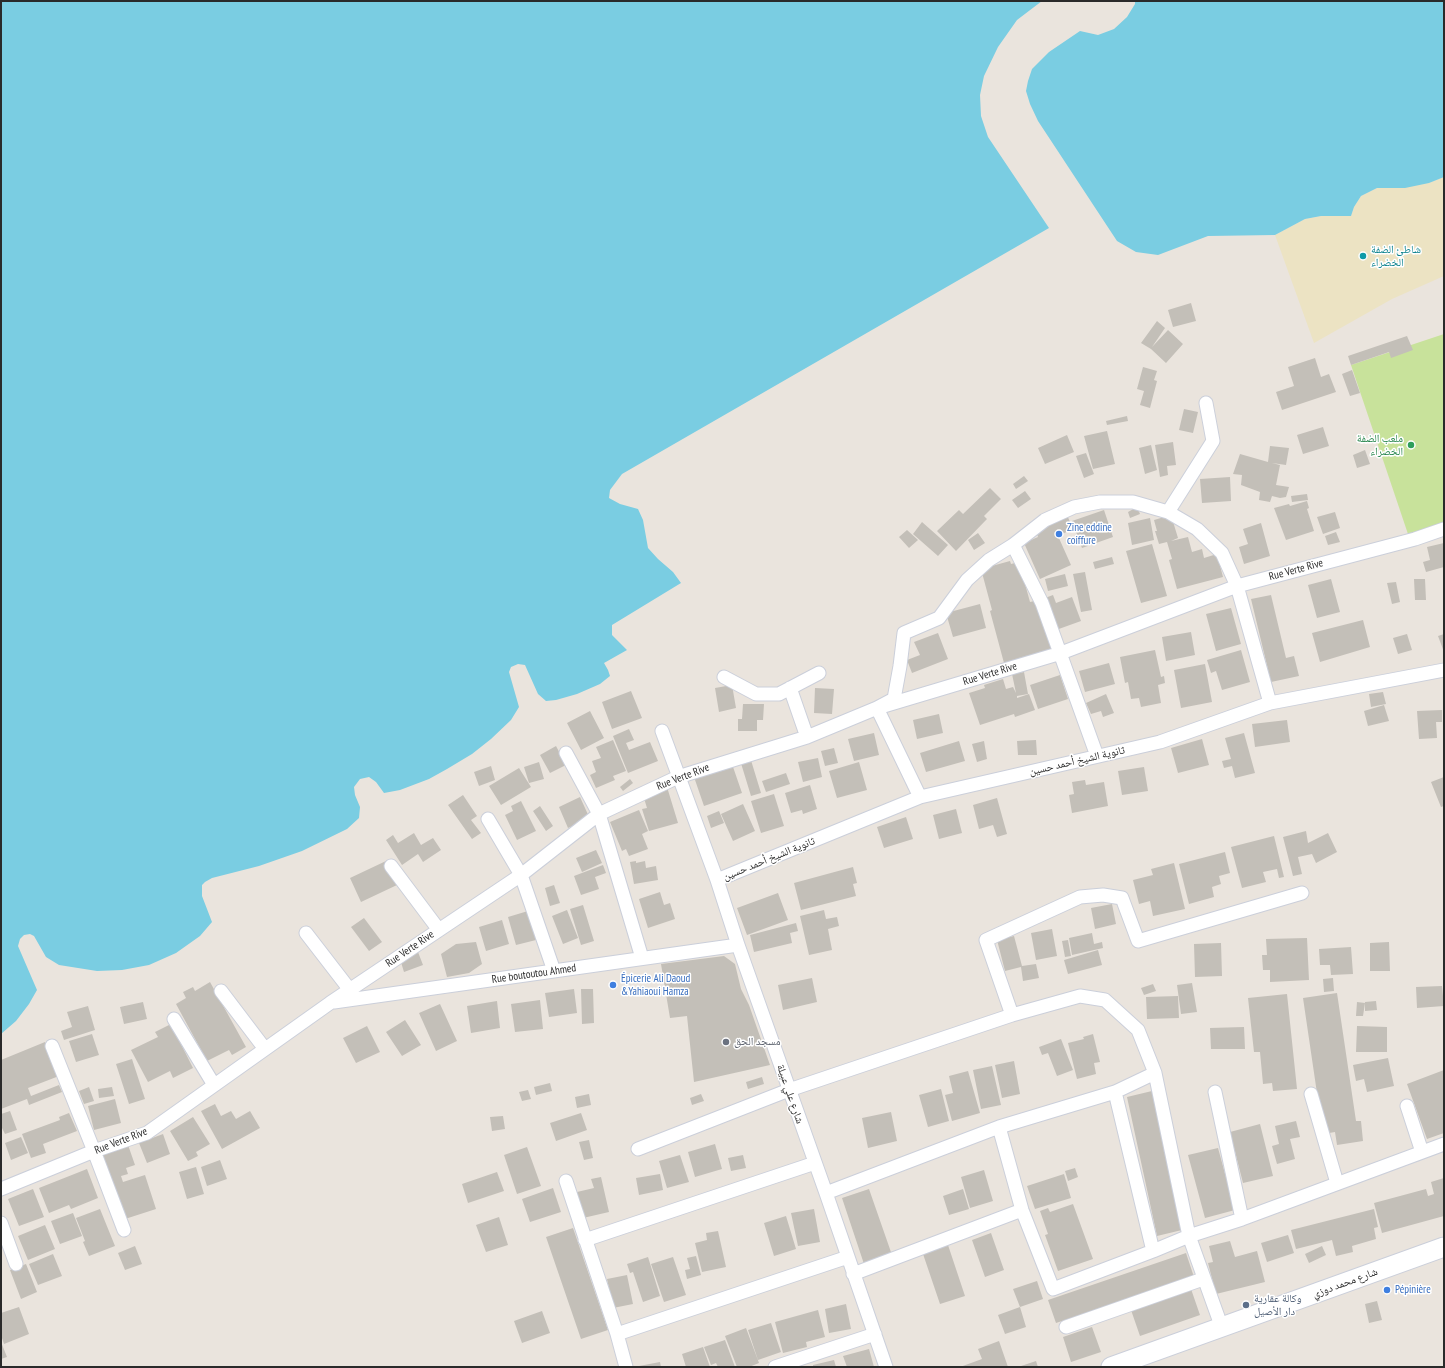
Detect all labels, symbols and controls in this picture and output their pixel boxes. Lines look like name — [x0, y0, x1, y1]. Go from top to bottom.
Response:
place label: شاطئ الضفة الخضراء — [1371, 243, 1421, 269]
marker: شاطئ الضفة الخضراء — [1358, 251, 1368, 261]
place label: ملعب الضفة الخضراء — [1357, 432, 1403, 458]
marker: ملعب الضفة الخضراء — [1406, 440, 1416, 450]
place label: Zine eddine coiffure — [1067, 521, 1112, 547]
marker: Zine eddine coiffure — [1054, 529, 1064, 539]
street label: Rue Verte Rive — [1267, 556, 1325, 584]
street label: Rue Verte Rive — [961, 660, 1019, 688]
street label: ثانوية الشيخ أحمد حسين — [1028, 744, 1126, 778]
street label: Rue Verte Rive — [655, 761, 711, 793]
street label: ثانوية الشيخ أحمد حسين — [721, 835, 817, 883]
street label: Rue Verte Rive — [383, 928, 437, 970]
street label: Rue boutoutou Ahmed — [491, 962, 577, 986]
place label: Épicerie Ali Daoud &Yahiaoui Hamza — [621, 972, 690, 998]
marker: Épicerie Ali Daoud &Yahiaoui Hamza — [608, 980, 618, 990]
place label: مسجد الحق — [734, 1035, 781, 1049]
marker: مسجد الحق — [721, 1037, 731, 1047]
street label: شارع علي عبيلة — [774, 1063, 806, 1125]
street label: Rue Verte Rive — [93, 1125, 149, 1157]
street label: شارع محمد دوزي — [1311, 1265, 1379, 1301]
place label: Pépinière — [1395, 1283, 1431, 1297]
marker: Pépinière — [1382, 1285, 1392, 1295]
place label: وكالة عقارية دار الأصيل — [1254, 1292, 1302, 1318]
marker: وكالة عقارية دار الأصيل — [1241, 1300, 1251, 1310]

